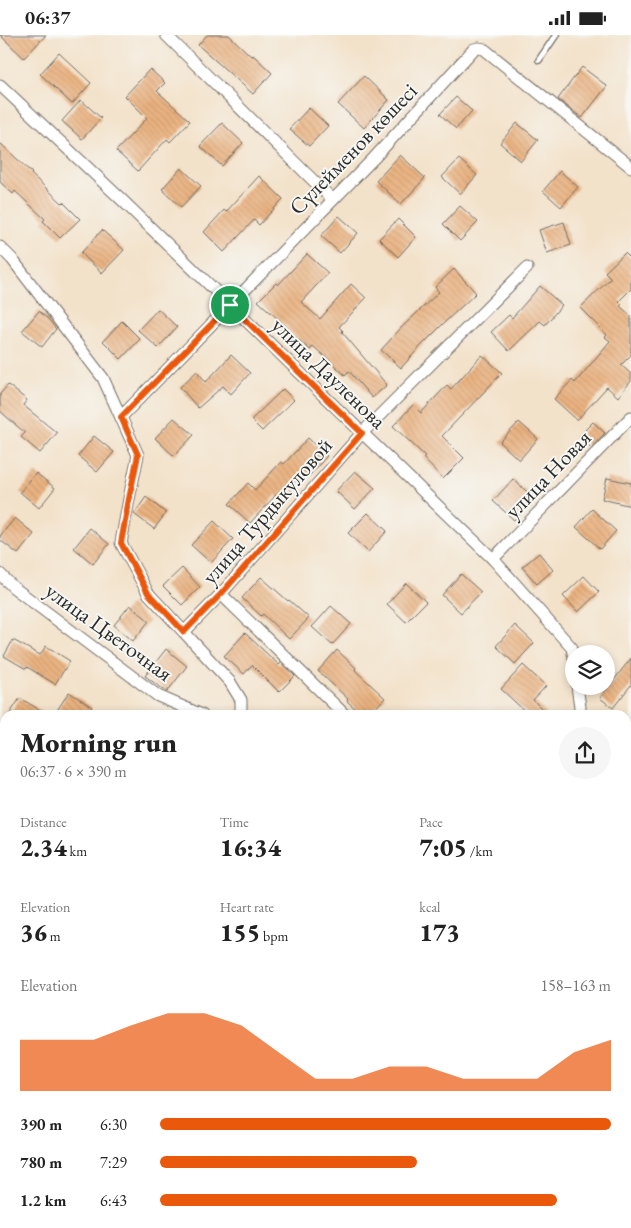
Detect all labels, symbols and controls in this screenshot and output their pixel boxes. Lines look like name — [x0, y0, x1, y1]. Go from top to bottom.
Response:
text: 06:37 — [25, 5, 71, 30]
street label: Сүлейменов көшесі — [283, 77, 423, 221]
pin — [209, 284, 251, 326]
icon: arrive — [216, 291, 244, 319]
street label: улица Дауленова — [265, 311, 393, 435]
street label: улица Новая — [499, 423, 598, 525]
street label: улица Турдыкуловой — [195, 431, 339, 590]
street label: улица Цветочная — [40, 576, 179, 688]
map controls — [565, 645, 615, 695]
button: layers — [565, 645, 615, 695]
text: Morning run — [20, 724, 177, 760]
button: share — [559, 727, 611, 779]
text: 06:37 · 6 × 390 m — [20, 761, 127, 782]
text: Distance — [20, 813, 67, 831]
text: Time — [220, 813, 249, 831]
text: Pace — [419, 813, 443, 831]
text: 2.34 — [20, 831, 67, 863]
text: 16:34 — [220, 831, 281, 863]
text: 7:05 — [419, 831, 467, 863]
text: km — [67, 842, 87, 860]
text: /km — [467, 842, 493, 860]
text: Elevation — [20, 898, 70, 916]
text: Heart rate — [220, 898, 274, 916]
text: kcal — [419, 898, 440, 916]
text: 36 — [20, 916, 47, 948]
text: 155 — [220, 916, 260, 948]
text: 173 — [419, 916, 460, 948]
text: m — [47, 927, 61, 945]
text: bpm — [260, 927, 288, 945]
text: Elevation — [20, 975, 78, 996]
text: 158–163 m — [540, 975, 611, 996]
text: 390 m — [20, 1114, 62, 1135]
text: 6:30 — [100, 1114, 127, 1135]
text: 780 m — [20, 1152, 62, 1173]
text: 7:29 — [100, 1152, 127, 1173]
text: 1.2 km — [20, 1190, 66, 1211]
text: 6:43 — [100, 1190, 127, 1211]

